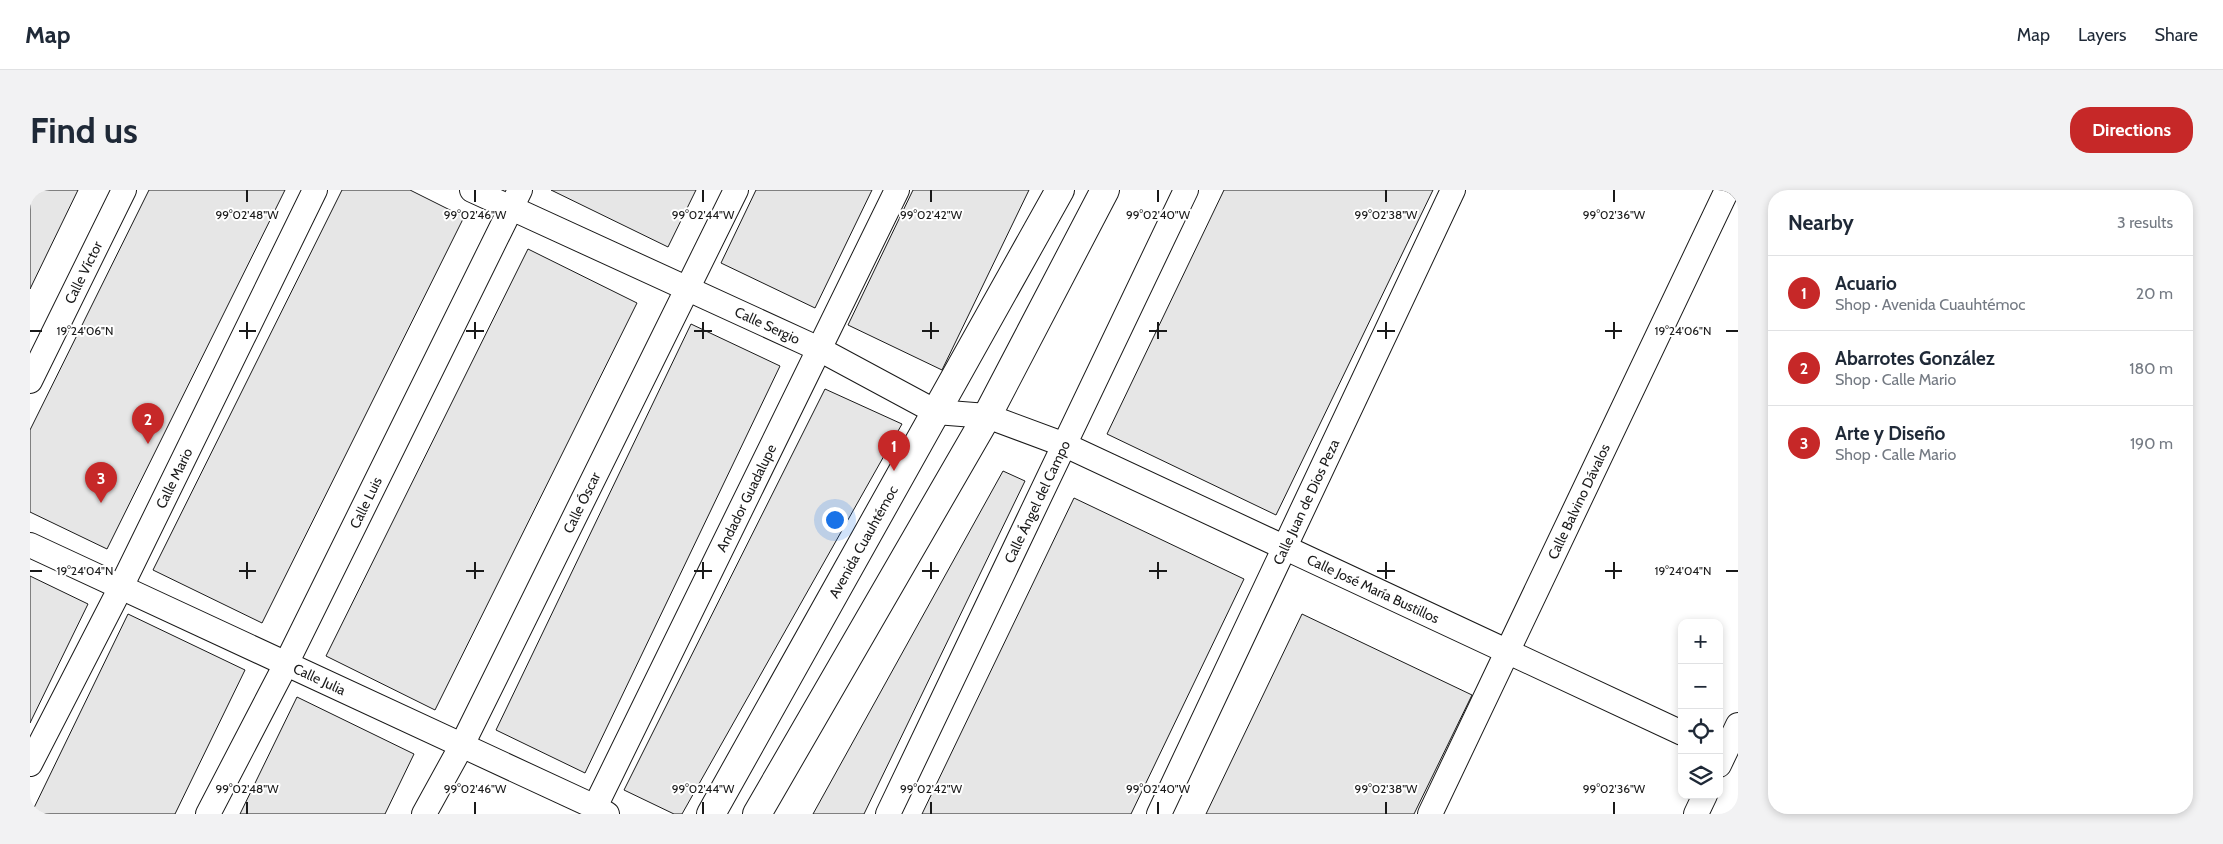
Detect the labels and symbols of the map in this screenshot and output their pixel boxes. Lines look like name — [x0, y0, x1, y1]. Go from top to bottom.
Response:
text: 99°02'48"W — [215, 207, 279, 222]
text: 99°02'46"W — [444, 207, 507, 222]
text: 99°02'44"W — [672, 207, 735, 222]
text: 99°02'42"W — [900, 207, 963, 222]
text: 99°02'40"W — [1126, 207, 1191, 222]
text: 99°02'38"W — [1355, 207, 1418, 222]
text: 99°02'36"W — [1583, 207, 1646, 222]
street label: Calle Víctor — [60, 238, 107, 307]
street label: Calle Sergio — [732, 303, 803, 348]
text: 19°24'06"N — [57, 323, 113, 338]
text: 19°24'06"N — [1655, 323, 1711, 338]
pin: 2 — [132, 403, 164, 444]
pin: 1 — [878, 430, 910, 471]
street label: Calle Juan de Dios Peza — [1269, 436, 1343, 568]
street label: Calle Ángel del Campo — [1000, 437, 1074, 566]
street label: Andador Guadalupe — [712, 441, 780, 555]
street label: Calle Balvino Dávalos — [1544, 441, 1614, 562]
street label: Calle Mario — [152, 445, 197, 512]
pin: 3 — [85, 462, 117, 503]
street label: Calle Óscar — [559, 468, 605, 536]
street label: Calle Luis — [345, 474, 386, 531]
street label: Avenida Cuauhtémoc — [825, 482, 902, 601]
your location — [822, 507, 848, 533]
street label: Calle José María Bustillos — [1304, 550, 1442, 628]
text: 19°24'04"N — [57, 563, 113, 578]
text: 19°24'04"N — [1655, 563, 1711, 578]
street label: Calle Julia — [290, 659, 349, 699]
text: 99°02'48"W — [215, 781, 279, 796]
text: 99°02'46"W — [444, 781, 507, 796]
text: 99°02'44"W — [672, 781, 735, 796]
text: 99°02'42"W — [900, 781, 963, 796]
text: 99°02'40"W — [1126, 781, 1191, 796]
text: 99°02'38"W — [1355, 781, 1418, 796]
text: 99°02'36"W — [1583, 781, 1646, 796]

